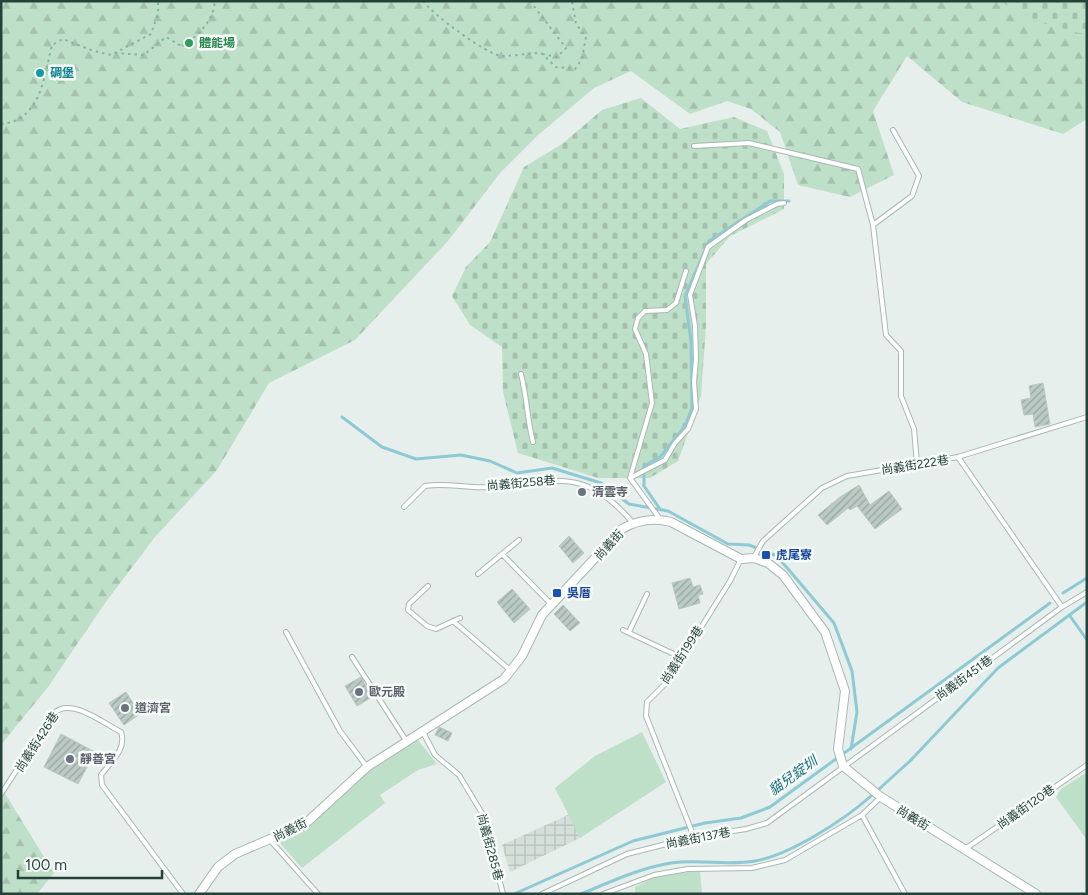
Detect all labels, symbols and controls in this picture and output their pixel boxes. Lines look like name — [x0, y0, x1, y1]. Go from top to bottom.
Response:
place label: 體能場 — [199, 36, 235, 50]
marker: 體能場 — [183, 37, 195, 49]
place label: 碉堡 — [50, 66, 74, 80]
marker: 碉堡 — [34, 67, 46, 79]
street label: 尚義街222巷 — [880, 453, 950, 477]
street label: 尚義街258巷 — [486, 473, 556, 493]
place label: 清雲寺 — [592, 485, 628, 499]
marker: 清雲寺 — [576, 486, 588, 498]
street label: 尚義街 — [592, 527, 626, 563]
place label: 虎尾寮 — [776, 548, 812, 562]
marker: 虎尾寮 — [760, 549, 772, 561]
place label: 吳厝 — [567, 586, 591, 600]
marker: 吳厝 — [551, 587, 563, 599]
street label: 尚義街199巷 — [658, 623, 706, 687]
street label: 尚義街451巷 — [933, 653, 995, 703]
place label: 歐元殿 — [369, 685, 405, 699]
marker: 歐元殿 — [353, 686, 365, 698]
place label: 道濟宮 — [135, 701, 171, 715]
marker: 道濟宮 — [119, 702, 131, 714]
street label: 尚義街426巷 — [12, 709, 62, 775]
water label: 貓兒錠圳 — [765, 751, 822, 799]
place label: 靜善宮 — [80, 752, 116, 766]
marker: 靜善宮 — [64, 753, 76, 765]
street label: 尚義街120巷 — [994, 782, 1058, 832]
street label: 尚義街 — [894, 803, 932, 833]
street label: 尚義街285巷 — [474, 812, 506, 882]
street label: 尚義街 — [271, 816, 309, 844]
street label: 尚義街137巷 — [664, 825, 732, 851]
scale bar — [18, 848, 161, 880]
text: 100 m — [25, 856, 67, 874]

